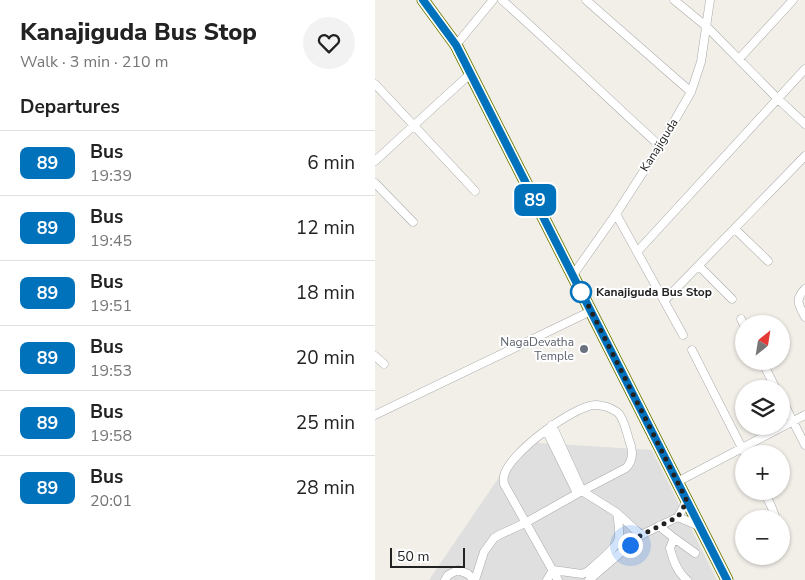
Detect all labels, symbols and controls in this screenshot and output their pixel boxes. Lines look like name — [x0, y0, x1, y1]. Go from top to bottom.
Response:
text: Kanajiguda Bus Stop — [20, 16, 257, 48]
button: heart — [303, 17, 355, 69]
text: Walk · 3 min · 210 m — [20, 51, 168, 73]
text: Departures — [20, 94, 120, 120]
street label: Kanajiguda — [636, 115, 682, 175]
text: Bus — [90, 139, 123, 165]
text: 6 min — [307, 150, 355, 176]
text: 89 — [37, 151, 58, 175]
text: 19:39 — [90, 165, 132, 187]
line badge: 89 — [513, 184, 557, 216]
text: 89 — [524, 188, 546, 212]
text: Bus — [90, 204, 123, 230]
text: 12 min — [296, 215, 355, 241]
text: 89 — [37, 216, 58, 240]
text: 19:45 — [90, 230, 132, 252]
text: Bus — [90, 269, 123, 295]
text: 18 min — [296, 280, 355, 306]
text: 89 — [37, 281, 58, 305]
marker: Kanajiguda Bus Stop — [570, 281, 592, 303]
place label: Kanajiguda Bus Stop — [596, 284, 712, 300]
text: 19:51 — [90, 295, 132, 317]
north arrow — [735, 315, 790, 370]
map controls — [735, 315, 790, 565]
text: Bus — [90, 334, 123, 360]
place label: NagaDevatha Temple — [500, 334, 574, 364]
marker: NagaDevatha Temple — [578, 343, 590, 355]
text: 20 min — [296, 345, 355, 371]
text: 89 — [37, 346, 58, 370]
text: 19:53 — [90, 360, 132, 382]
button: layers — [735, 380, 790, 435]
text: Bus — [90, 399, 123, 425]
text: 25 min — [296, 410, 355, 436]
text: 89 — [37, 411, 58, 435]
text: 19:58 — [90, 425, 132, 447]
button: + — [735, 445, 790, 500]
text: Bus — [90, 464, 123, 490]
text: 28 min — [296, 475, 355, 501]
text: 89 — [37, 476, 58, 500]
text: 20:01 — [90, 490, 132, 512]
button: − — [735, 510, 790, 565]
your location — [618, 533, 643, 558]
scale bar — [390, 545, 465, 568]
text: 50 m — [397, 547, 429, 566]

